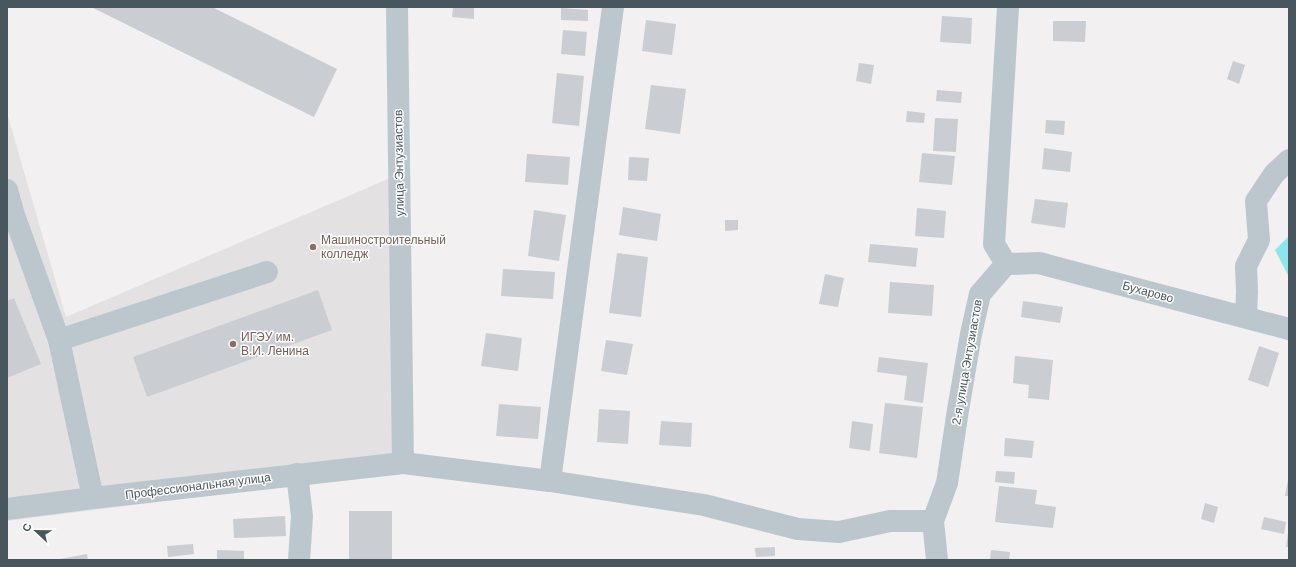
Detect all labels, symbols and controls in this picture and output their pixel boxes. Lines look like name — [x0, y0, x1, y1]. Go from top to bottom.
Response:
street label: улица Энтузиастов — [391, 110, 407, 216]
place label: Машиностроительный колледж — [321, 233, 446, 261]
marker: Машиностроительный колледж — [308, 242, 318, 252]
street label: Бухарово — [1121, 278, 1175, 306]
street label: 2-я улица Энтузиастов — [949, 298, 985, 426]
place label: ИГЭУ им. В.И. Ленина — [241, 330, 309, 358]
marker: ИГЭУ им. В.И. Ленина — [228, 339, 238, 349]
street label: Профессиональная улица — [124, 470, 272, 502]
north arrow — [16, 511, 56, 551]
text: С — [20, 521, 34, 533]

